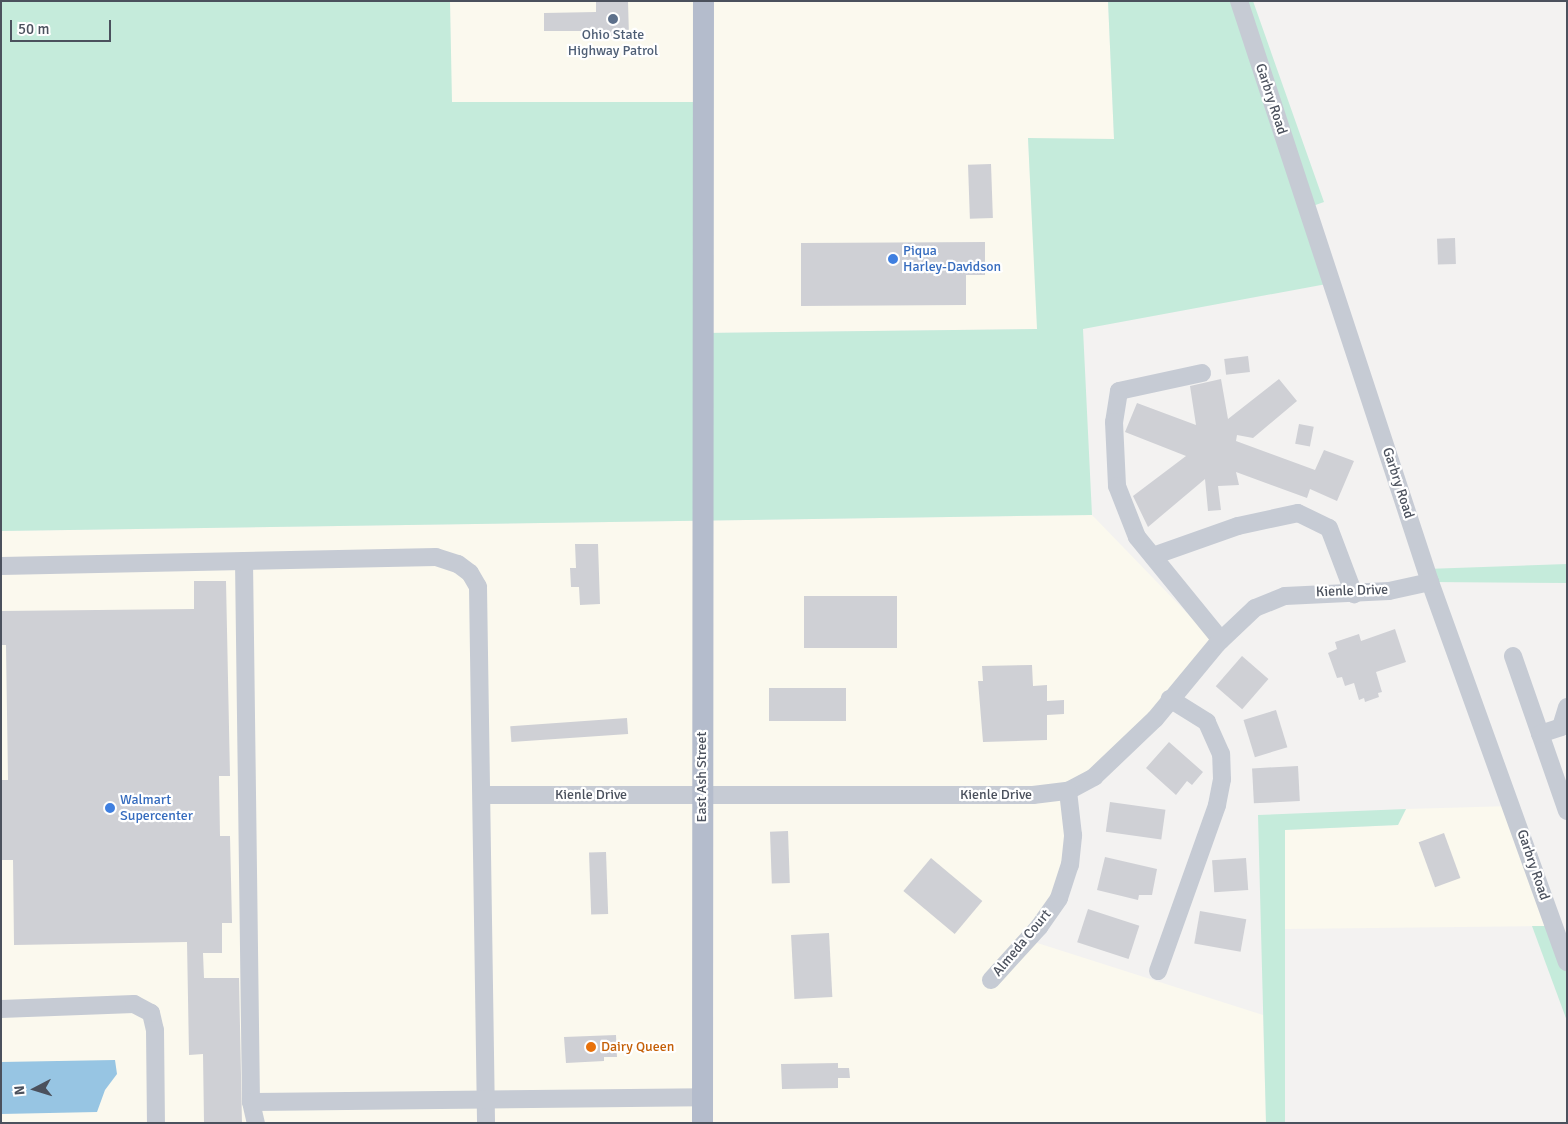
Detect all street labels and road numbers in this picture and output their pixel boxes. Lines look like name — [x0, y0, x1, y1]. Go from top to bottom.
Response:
street label: Garbry Road — [1252, 61, 1290, 137]
street label: Garbry Road — [1379, 445, 1417, 521]
street label: Kienle Drive — [1316, 581, 1388, 601]
street label: East Ash Street — [694, 732, 710, 822]
street label: Kienle Drive — [555, 787, 627, 803]
street label: Kienle Drive — [960, 787, 1032, 803]
street label: Garbry Road — [1513, 827, 1553, 903]
street label: Almeda Court — [989, 906, 1055, 980]

